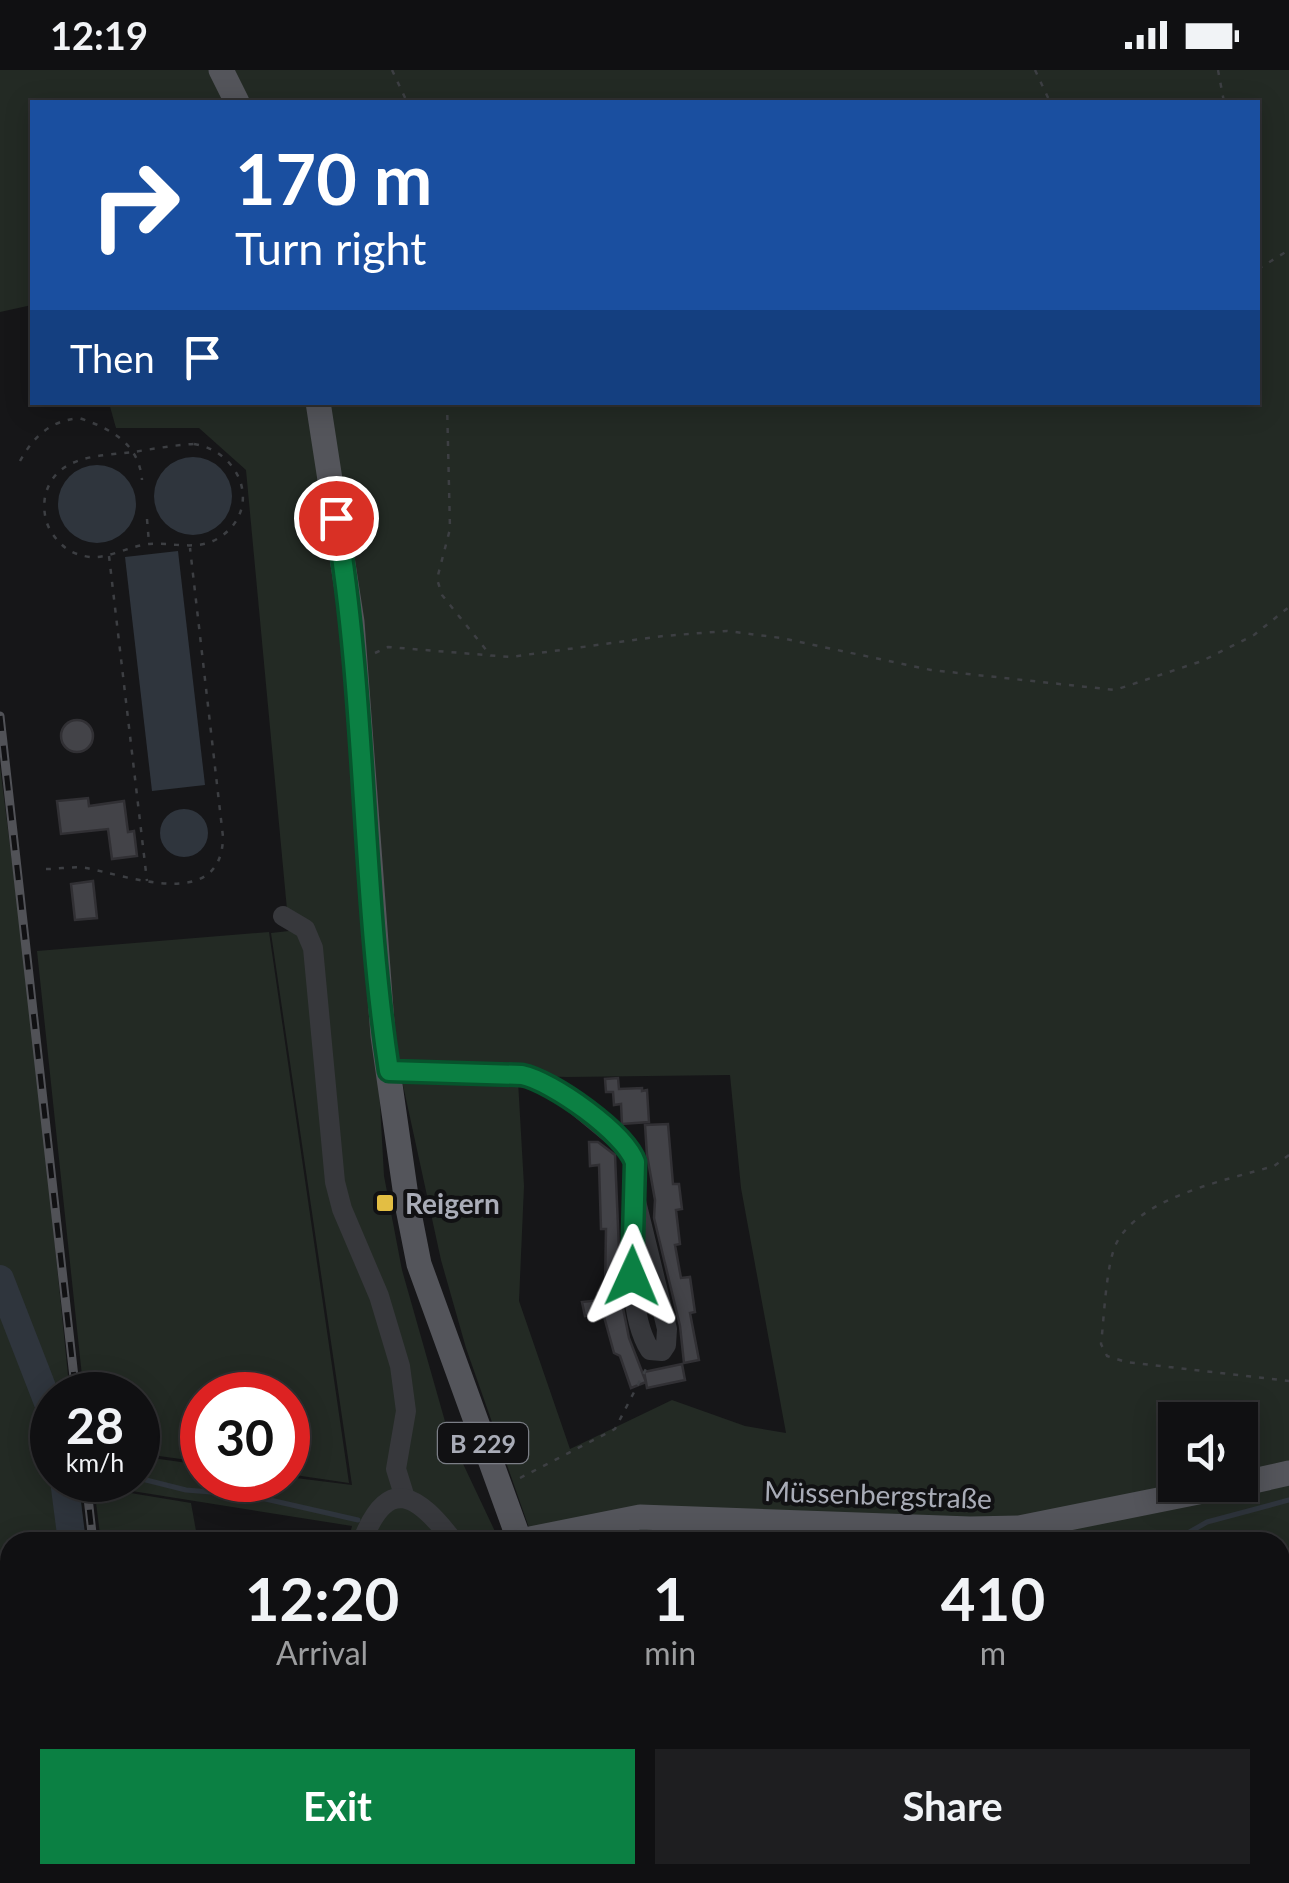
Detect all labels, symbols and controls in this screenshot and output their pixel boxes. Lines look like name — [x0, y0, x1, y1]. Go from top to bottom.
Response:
text: 12:19 — [50, 12, 148, 58]
text: 170 m — [235, 136, 432, 220]
icon: right — [70, 140, 200, 270]
text: Turn right — [235, 221, 426, 275]
icon: arrive — [175, 330, 230, 385]
text: Then — [70, 335, 155, 381]
pin — [294, 476, 379, 561]
icon: arrive — [309, 491, 364, 546]
place label: Reigern — [405, 1186, 500, 1220]
marker: Reigern — [374, 1192, 396, 1214]
position arrow — [580, 1224, 684, 1328]
speed limit sign: 30 — [180, 1372, 310, 1502]
text: 28 — [66, 1395, 124, 1455]
map controls — [1158, 1402, 1258, 1502]
button: sound — [1158, 1402, 1258, 1502]
road number: B 229 — [438, 1423, 528, 1463]
text: km/h — [66, 1447, 124, 1477]
street label: Müssenbergstraße — [763, 1473, 993, 1515]
text: 12:20 — [245, 1562, 399, 1634]
text: 1 — [653, 1562, 688, 1634]
text: 410 — [941, 1562, 1045, 1634]
text: Arrival — [276, 1633, 368, 1672]
text: min — [644, 1633, 696, 1672]
text: m — [980, 1633, 1006, 1672]
button: Exit — [40, 1749, 635, 1864]
button: Share — [655, 1749, 1250, 1864]

